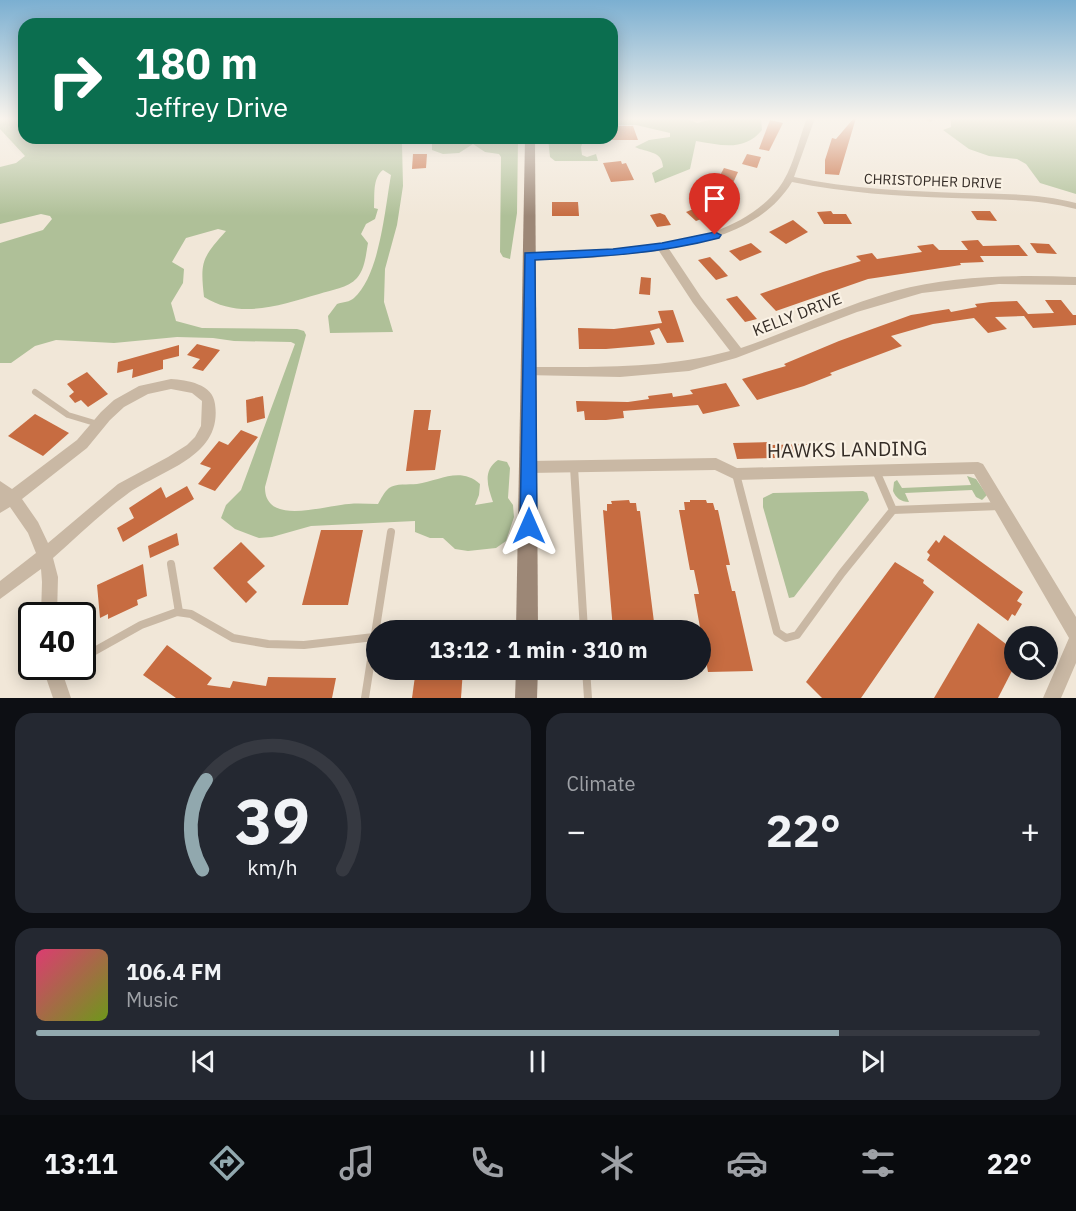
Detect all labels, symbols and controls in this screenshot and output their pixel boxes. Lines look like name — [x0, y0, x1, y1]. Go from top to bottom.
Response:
text: 180 m — [135, 36, 258, 91]
icon: right — [36, 42, 114, 120]
text: Jeffrey Drive — [135, 89, 288, 124]
street label: CHRISTOPHER DRIVE — [864, 170, 1002, 192]
pin — [689, 173, 740, 235]
icon: arrive — [698, 182, 731, 215]
street label: KELLY DRIVE — [750, 288, 844, 340]
street label: HAWKS LANDING — [767, 434, 927, 464]
position arrow — [497, 494, 561, 558]
speed limit sign: 40 — [18, 602, 96, 680]
map controls — [1004, 626, 1058, 680]
button: search — [1004, 626, 1058, 680]
text: 13:12 · 1 min · 310 m — [429, 635, 648, 664]
text: Climate — [567, 770, 635, 797]
text: 39 — [235, 780, 310, 861]
text: 22° — [766, 801, 841, 859]
text: − — [567, 809, 586, 852]
text: + — [1020, 809, 1040, 852]
text: km/h — [248, 853, 298, 881]
text: 106.4 FM — [126, 957, 222, 986]
text: Music — [126, 986, 178, 1013]
icon: previous — [187, 1045, 220, 1078]
icon: pause — [521, 1045, 554, 1078]
icon: next — [856, 1045, 889, 1078]
icon: directions — [206, 1142, 248, 1184]
icon: music — [336, 1142, 378, 1184]
icon: phone — [466, 1142, 508, 1184]
icon: climate — [596, 1142, 638, 1184]
icon: car — [726, 1142, 768, 1184]
icon: filters — [857, 1142, 899, 1184]
text: 13:11 — [44, 1146, 118, 1181]
text: 22° — [987, 1146, 1032, 1181]

